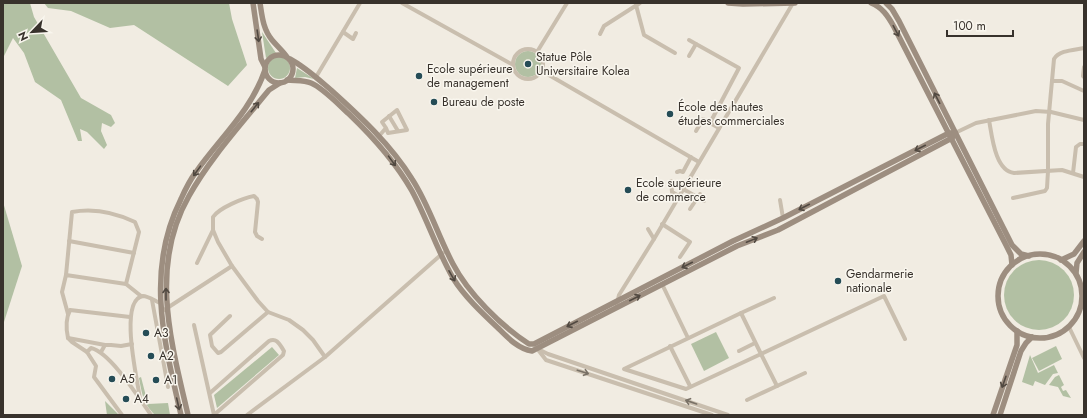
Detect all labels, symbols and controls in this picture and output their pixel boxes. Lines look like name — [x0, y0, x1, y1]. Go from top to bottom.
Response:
north arrow — [12, 12, 52, 52]
scale bar — [947, 12, 1013, 38]
text: 100 m — [953, 17, 986, 35]
one-way arrow — [893, 24, 900, 36]
text: N — [14, 29, 32, 44]
one-way arrow — [254, 29, 262, 42]
place label: Statue Pôle Universitaire Kolea — [536, 48, 630, 80]
marker: Statue Pôle Universitaire Kolea — [523, 59, 533, 69]
place label: Ecole supérieure de management — [427, 60, 512, 92]
marker: Ecole supérieure de management — [414, 71, 424, 81]
one-way arrow — [933, 92, 941, 104]
place label: Bureau de poste — [442, 93, 525, 111]
marker: Bureau de poste — [429, 97, 439, 107]
place label: École des hautes études commerciales — [678, 98, 785, 130]
one-way arrow — [251, 101, 260, 112]
marker: École des hautes études commerciales — [665, 109, 675, 119]
one-way arrow — [914, 145, 926, 152]
one-way arrow — [388, 155, 396, 166]
one-way arrow — [193, 166, 201, 177]
place label: Ecole supérieure de commerce — [636, 174, 721, 206]
marker: Ecole supérieure de commerce — [623, 185, 633, 195]
one-way arrow — [798, 204, 810, 212]
one-way arrow — [745, 236, 757, 244]
one-way arrow — [682, 262, 694, 269]
place label: Gendarmerie nationale — [846, 265, 913, 297]
one-way arrow — [449, 270, 457, 282]
marker: Gendarmerie nationale — [833, 276, 843, 286]
one-way arrow — [162, 288, 170, 301]
one-way arrow — [629, 294, 641, 301]
one-way arrow — [566, 321, 578, 328]
place label: A3 — [154, 324, 169, 342]
marker: A3 — [141, 328, 151, 338]
place label: A2 — [159, 347, 174, 365]
marker: A2 — [146, 351, 156, 361]
one-way arrow — [576, 369, 589, 376]
place label: A5 — [120, 370, 135, 388]
place label: A1 — [164, 371, 177, 389]
marker: A5 — [107, 374, 117, 384]
marker: A1 — [151, 375, 161, 385]
one-way arrow — [1000, 375, 1007, 388]
place label: A4 — [134, 390, 149, 408]
marker: A4 — [121, 394, 131, 404]
one-way arrow — [175, 397, 183, 410]
one-way arrow — [686, 398, 698, 406]

